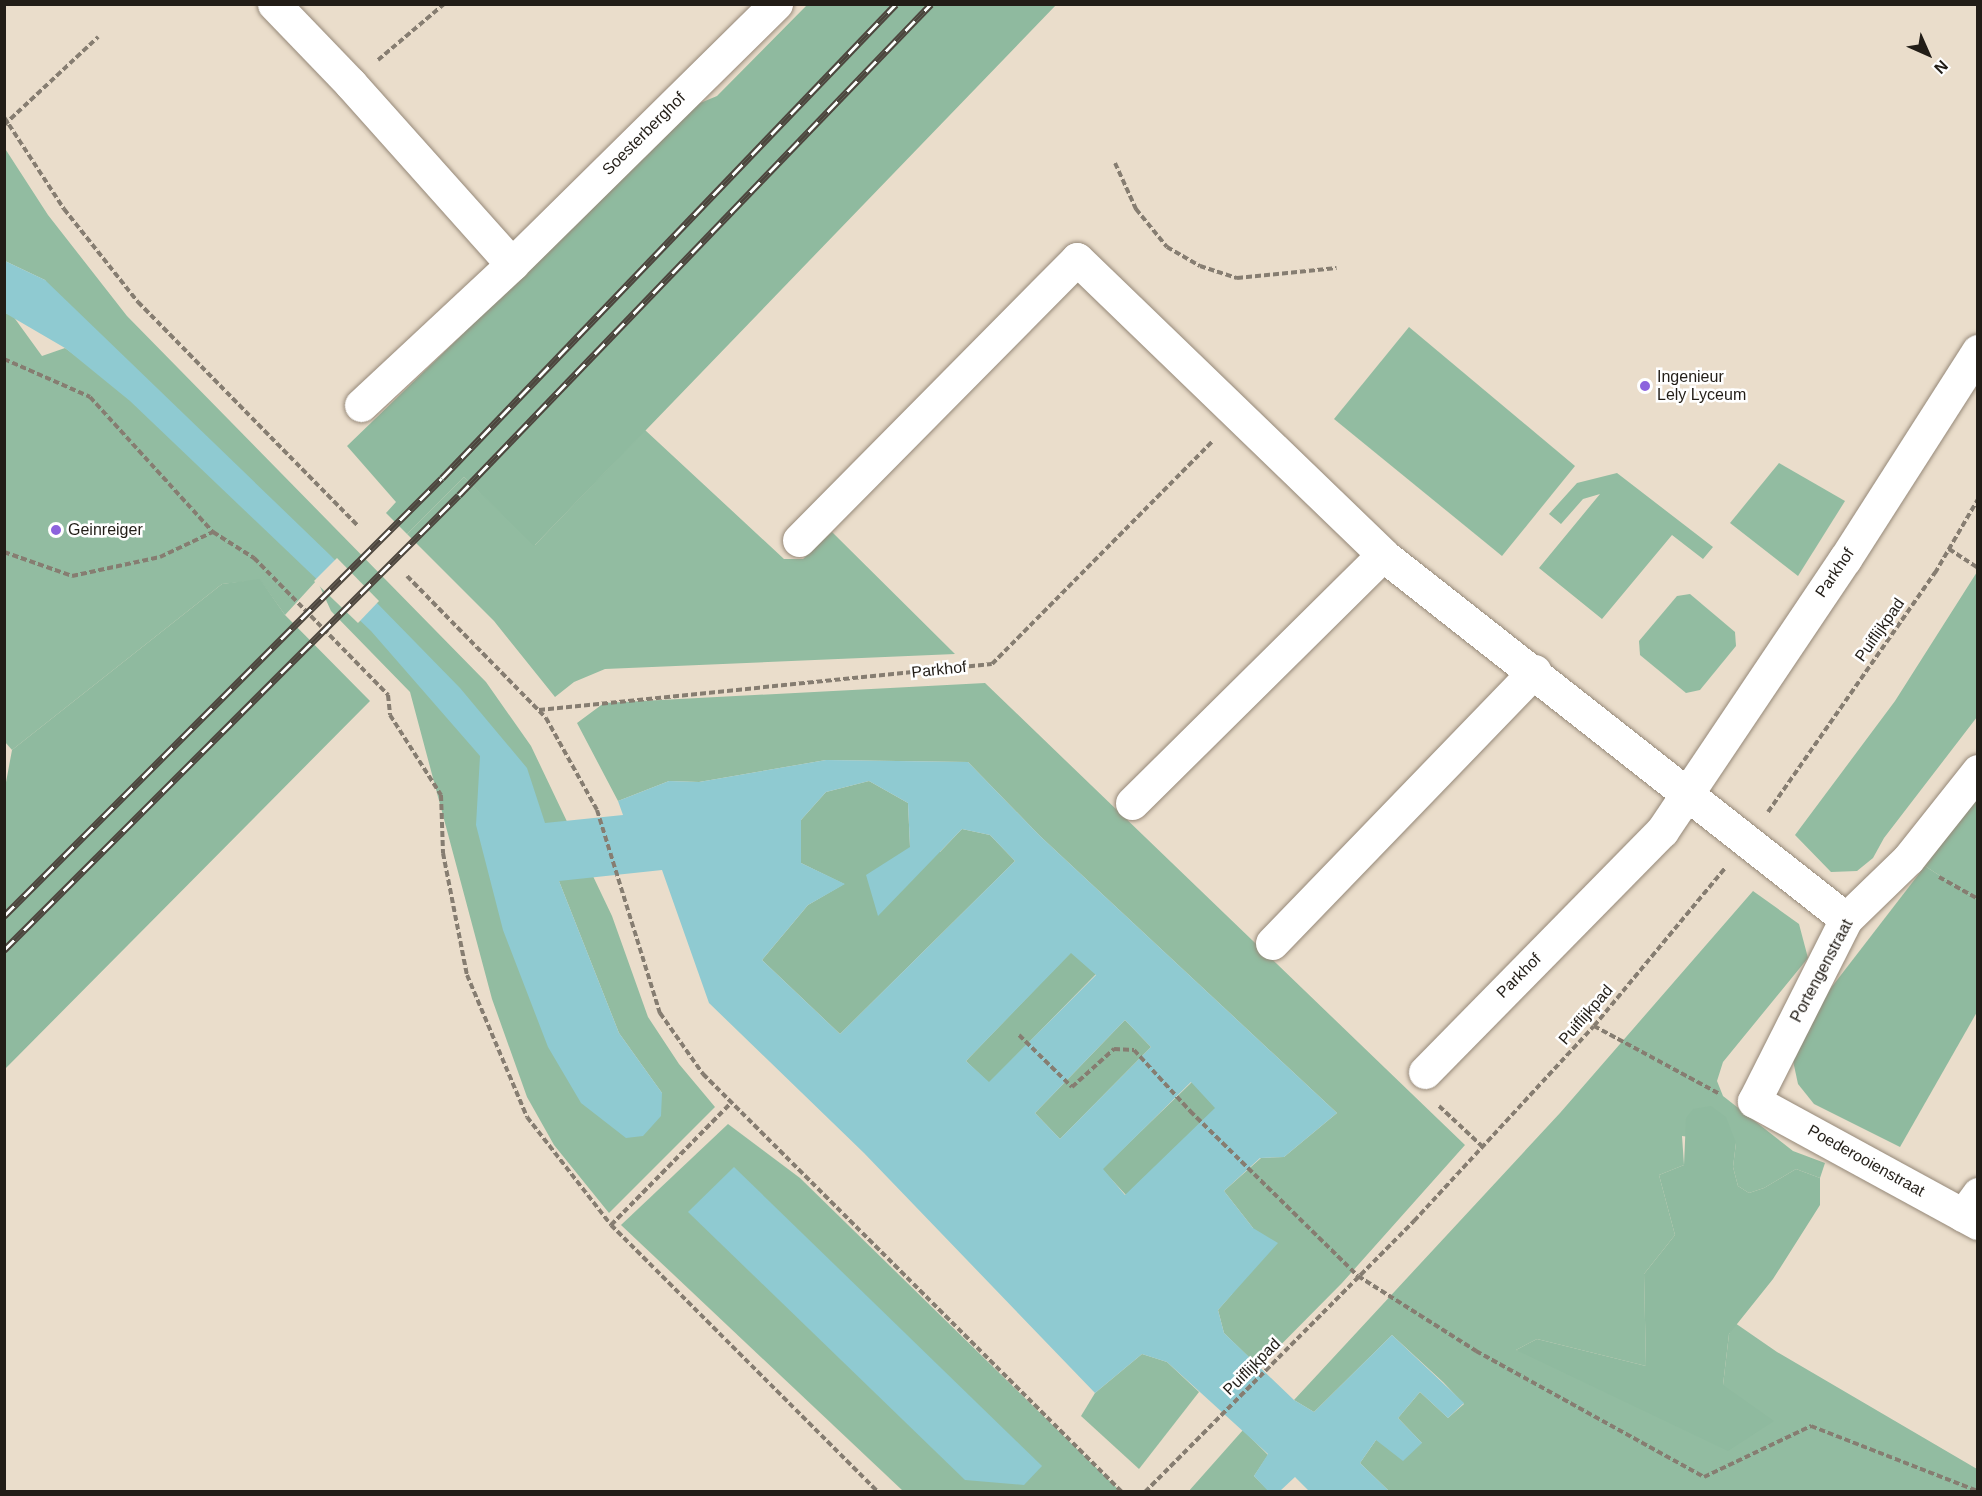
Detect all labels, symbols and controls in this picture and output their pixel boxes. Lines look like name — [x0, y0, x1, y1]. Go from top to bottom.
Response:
north arrow — [1898, 24, 1958, 84]
text: N — [1931, 57, 1951, 77]
street label: Soesterberghof — [599, 89, 689, 179]
place label: Ingenieur Lely Lyceum — [1657, 367, 1746, 405]
marker: Ingenieur Lely Lyceum — [1638, 379, 1652, 393]
place label: Geinreiger — [68, 520, 143, 540]
marker: Geinreiger — [49, 523, 63, 537]
street label: Parkhof — [1812, 545, 1858, 601]
street label: Puiflijkpad — [1851, 595, 1909, 665]
street label: Parkhof — [911, 658, 967, 682]
street label: Portengenstraat — [1787, 916, 1857, 1026]
street label: Parkhof — [1493, 950, 1545, 1002]
street label: Puiflijkpad — [1555, 981, 1617, 1049]
street label: Poederooienstraat — [1804, 1121, 1928, 1201]
street label: Puiflijkpad — [1219, 1334, 1285, 1400]

